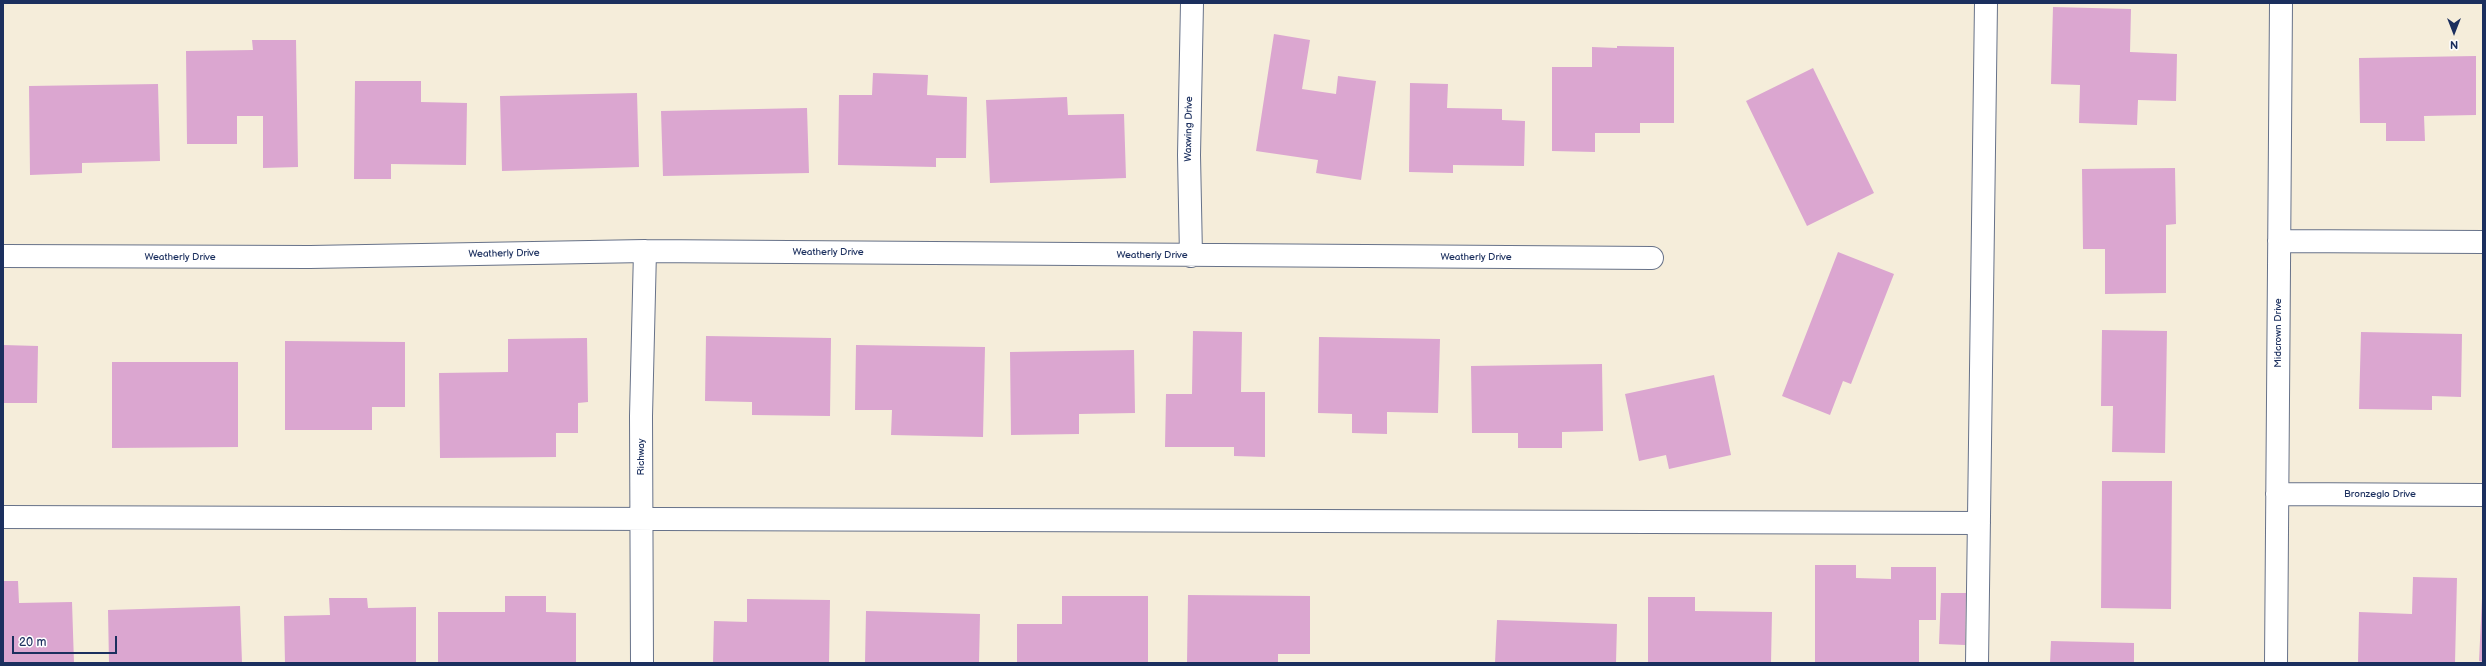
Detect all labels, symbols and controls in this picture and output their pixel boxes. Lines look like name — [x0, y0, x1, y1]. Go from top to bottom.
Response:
north arrow — [2434, 12, 2474, 52]
text: N — [2450, 38, 2458, 51]
street label: Waxwing Drive — [1182, 96, 1196, 162]
street label: Weatherly Drive — [792, 246, 864, 258]
street label: Weatherly Drive — [468, 247, 540, 261]
street label: Weatherly Drive — [1116, 249, 1188, 261]
street label: Weatherly Drive — [144, 251, 216, 263]
street label: Weatherly Drive — [1440, 251, 1512, 263]
street label: Midcrown Drive — [2272, 298, 2284, 368]
street label: Richway — [635, 438, 647, 476]
street label: Bronzeglo Drive — [2344, 488, 2416, 500]
scale bar — [14, 628, 119, 654]
text: 20 m — [19, 635, 46, 650]

